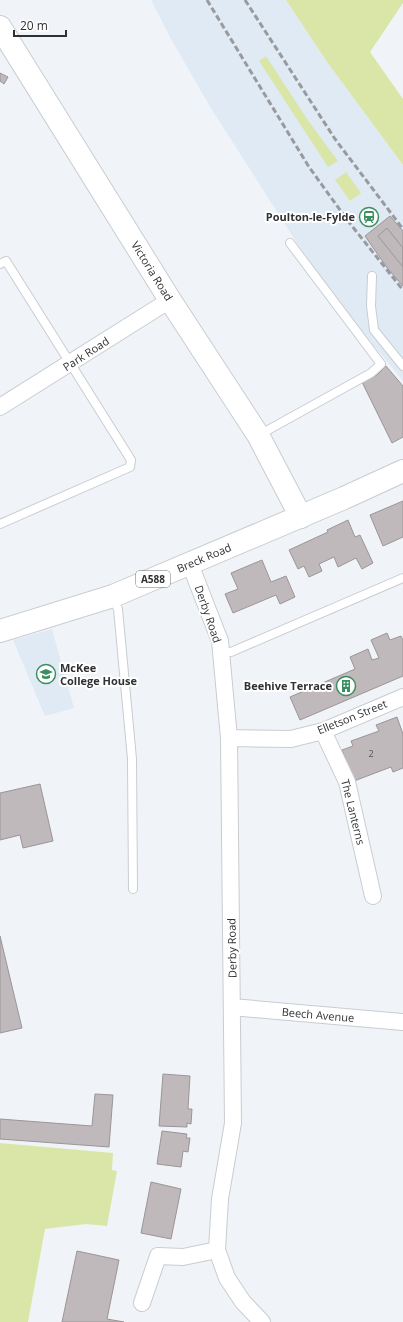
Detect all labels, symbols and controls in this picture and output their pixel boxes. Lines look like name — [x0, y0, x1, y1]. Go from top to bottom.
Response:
scale bar — [14, 12, 66, 38]
text: 20 m — [20, 17, 48, 34]
station icon: Poulton-le-Fylde — [358, 206, 380, 228]
place label: Poulton-le-Fylde — [266, 209, 355, 224]
street label: Victoria Road — [128, 238, 177, 303]
street label: Park Road — [60, 333, 112, 374]
street label: Breck Road — [174, 539, 233, 576]
road number: A588 — [136, 571, 170, 587]
street label: Derby Road — [192, 583, 225, 645]
place label: McKee College House — [60, 660, 138, 688]
school or university icon: McKee College House — [35, 663, 57, 685]
building icon: Beehive Terrace — [335, 675, 357, 697]
place label: Beehive Terrace — [244, 678, 332, 693]
street label: Elletson Street — [315, 696, 389, 737]
house number: 2 — [368, 747, 374, 760]
street label: The Lanterns — [338, 778, 369, 846]
street label: Derby Road — [223, 918, 240, 978]
street label: Beech Avenue — [281, 1004, 355, 1025]

